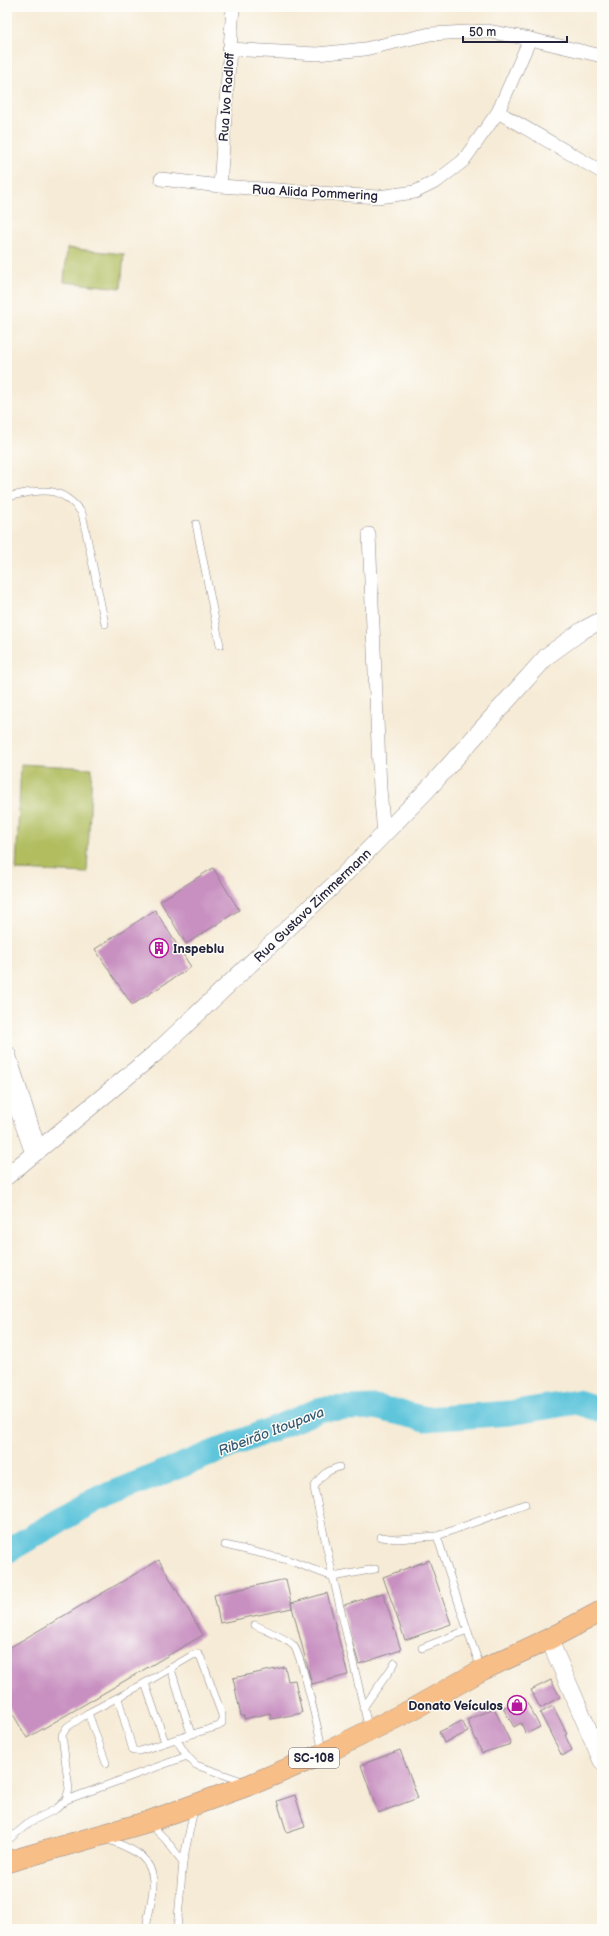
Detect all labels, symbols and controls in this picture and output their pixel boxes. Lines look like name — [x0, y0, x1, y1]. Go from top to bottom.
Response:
scale bar — [463, 18, 567, 44]
text: 50 m — [469, 25, 496, 40]
street label: Rua Ivo Radloff — [216, 52, 238, 142]
street label: Rua Alida Pommering — [251, 182, 378, 204]
street label: Rua Gustavo Zimmermann — [251, 846, 375, 966]
building icon: Inspeblu — [148, 937, 170, 959]
place label: Inspeblu — [173, 941, 224, 957]
water label: Ribeirão Itoupava — [216, 1403, 327, 1460]
shop icon: Donato Veículos — [506, 1694, 528, 1716]
place label: Donato Veículos — [408, 1698, 503, 1714]
road number: SC-108 — [289, 1748, 339, 1768]

